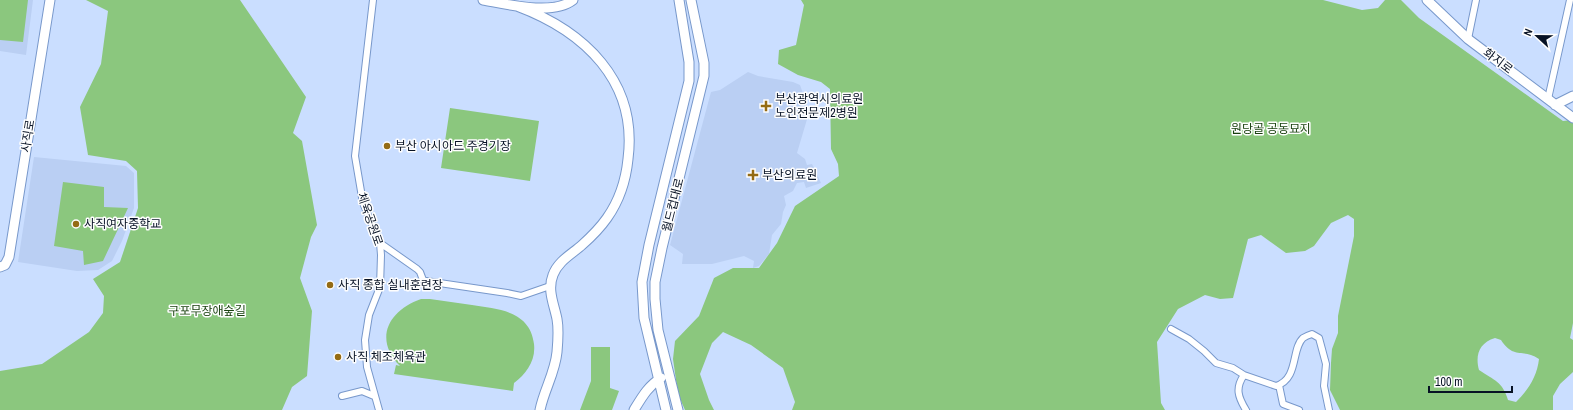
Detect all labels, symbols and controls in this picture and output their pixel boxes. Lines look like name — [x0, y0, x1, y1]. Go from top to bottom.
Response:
north arrow — [1517, 16, 1557, 56]
text: N — [1520, 27, 1535, 38]
street label: 화지로 — [1480, 45, 1516, 77]
place label: 부산광역시의료원 노인전문제2병원 — [775, 91, 863, 121]
marker: 부산광역시의료원 노인전문제2병원 — [760, 100, 772, 112]
street label: 사직로 — [18, 118, 38, 154]
park label: 원당골 공동묘지 — [1231, 121, 1311, 137]
place label: 부산 아시아드 주경기장 — [395, 138, 511, 154]
marker: 부산 아시아드 주경기장 — [382, 141, 392, 151]
place label: 부산의료원 — [762, 167, 817, 183]
marker: 부산의료원 — [747, 169, 759, 181]
street label: 월드컵대로 — [659, 176, 687, 234]
street label: 체육공원로 — [353, 190, 387, 248]
place label: 사직여자중학교 — [84, 216, 161, 232]
marker: 사직여자중학교 — [71, 219, 81, 229]
place label: 사직 종합 실내훈련장 — [338, 277, 443, 293]
marker: 사직 종합 실내훈련장 — [325, 280, 335, 290]
park label: 구포무장애숲길 — [168, 303, 246, 319]
place label: 사직 체조체육관 — [346, 349, 426, 365]
marker: 사직 체조체육관 — [333, 352, 343, 362]
scale bar — [1429, 368, 1512, 394]
text: 100 m — [1435, 374, 1462, 390]

